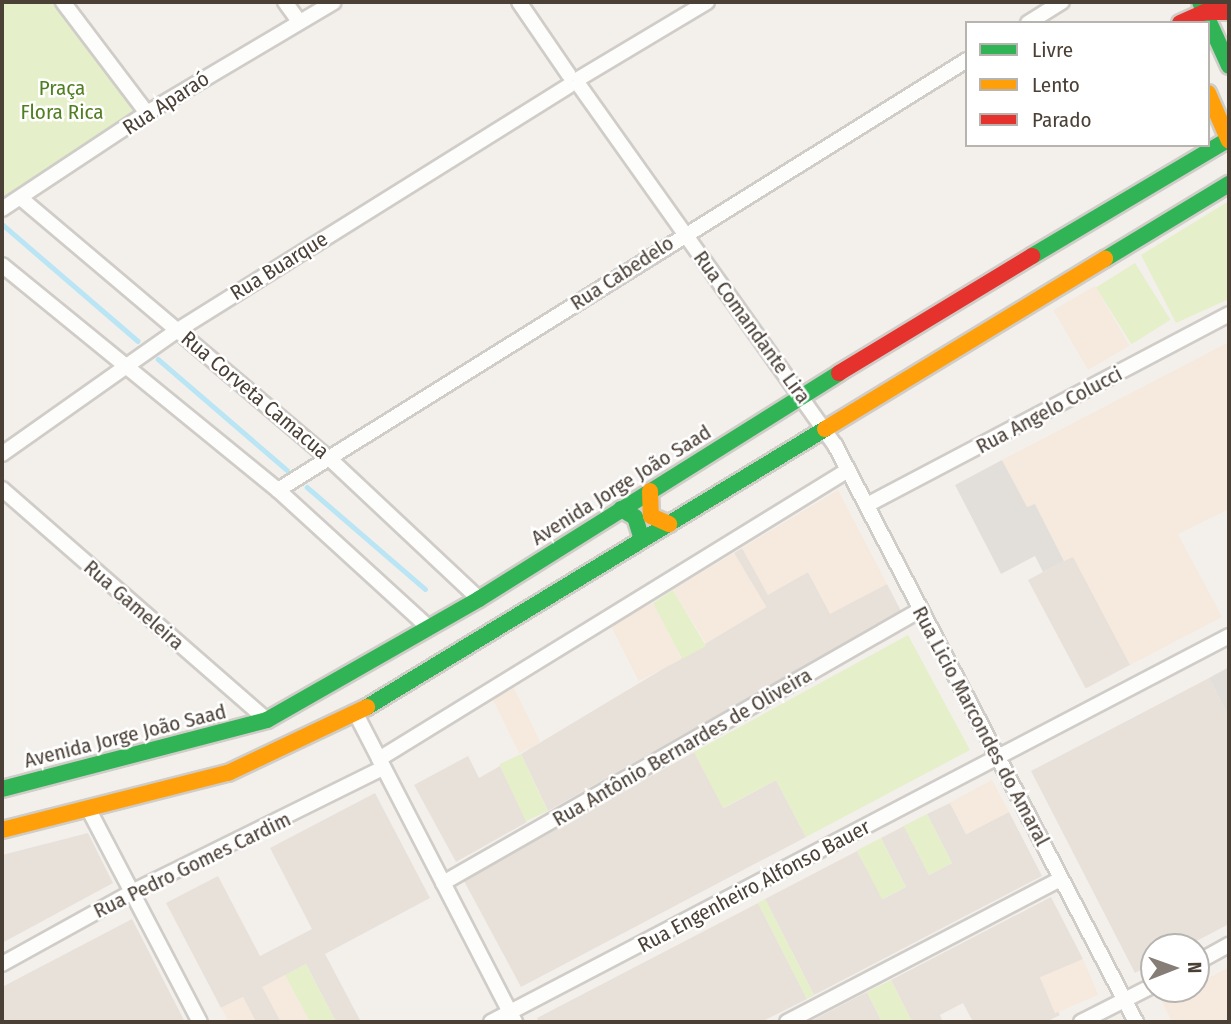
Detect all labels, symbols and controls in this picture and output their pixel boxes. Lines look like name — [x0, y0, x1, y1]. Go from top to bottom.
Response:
legend — [965, 21, 1210, 147]
text: Livre — [1032, 37, 1073, 63]
street label: Rua Aparaó — [118, 66, 214, 140]
text: Lento — [1032, 72, 1080, 98]
park label: Praça Flora Rica — [20, 75, 104, 125]
text: Parado — [1032, 107, 1091, 133]
street label: Rua Buarque — [226, 226, 332, 306]
street label: Rua Cabedelo — [566, 230, 678, 316]
street label: Rua Comandante Lira — [688, 246, 816, 408]
street label: Rua Corveta Camacua — [176, 326, 334, 464]
street label: Rua Angelo Colucci — [972, 361, 1126, 459]
street label: Avenida Jorge João Saad — [526, 419, 716, 551]
street label: Rua Gameleira — [79, 555, 189, 655]
street label: Rua Licio Marcondes do Amaral — [907, 602, 1055, 850]
street label: Rua Antônio Bernardes de Oliveira — [548, 662, 816, 832]
street label: Avenida Jorge João Saad — [21, 699, 229, 773]
street label: Rua Pedro Gomes Cardim — [89, 806, 295, 924]
street label: Rua Engenheiro Alfonso Bauer — [634, 814, 874, 958]
north arrow — [1140, 933, 1210, 1003]
text: N — [1183, 962, 1206, 974]

